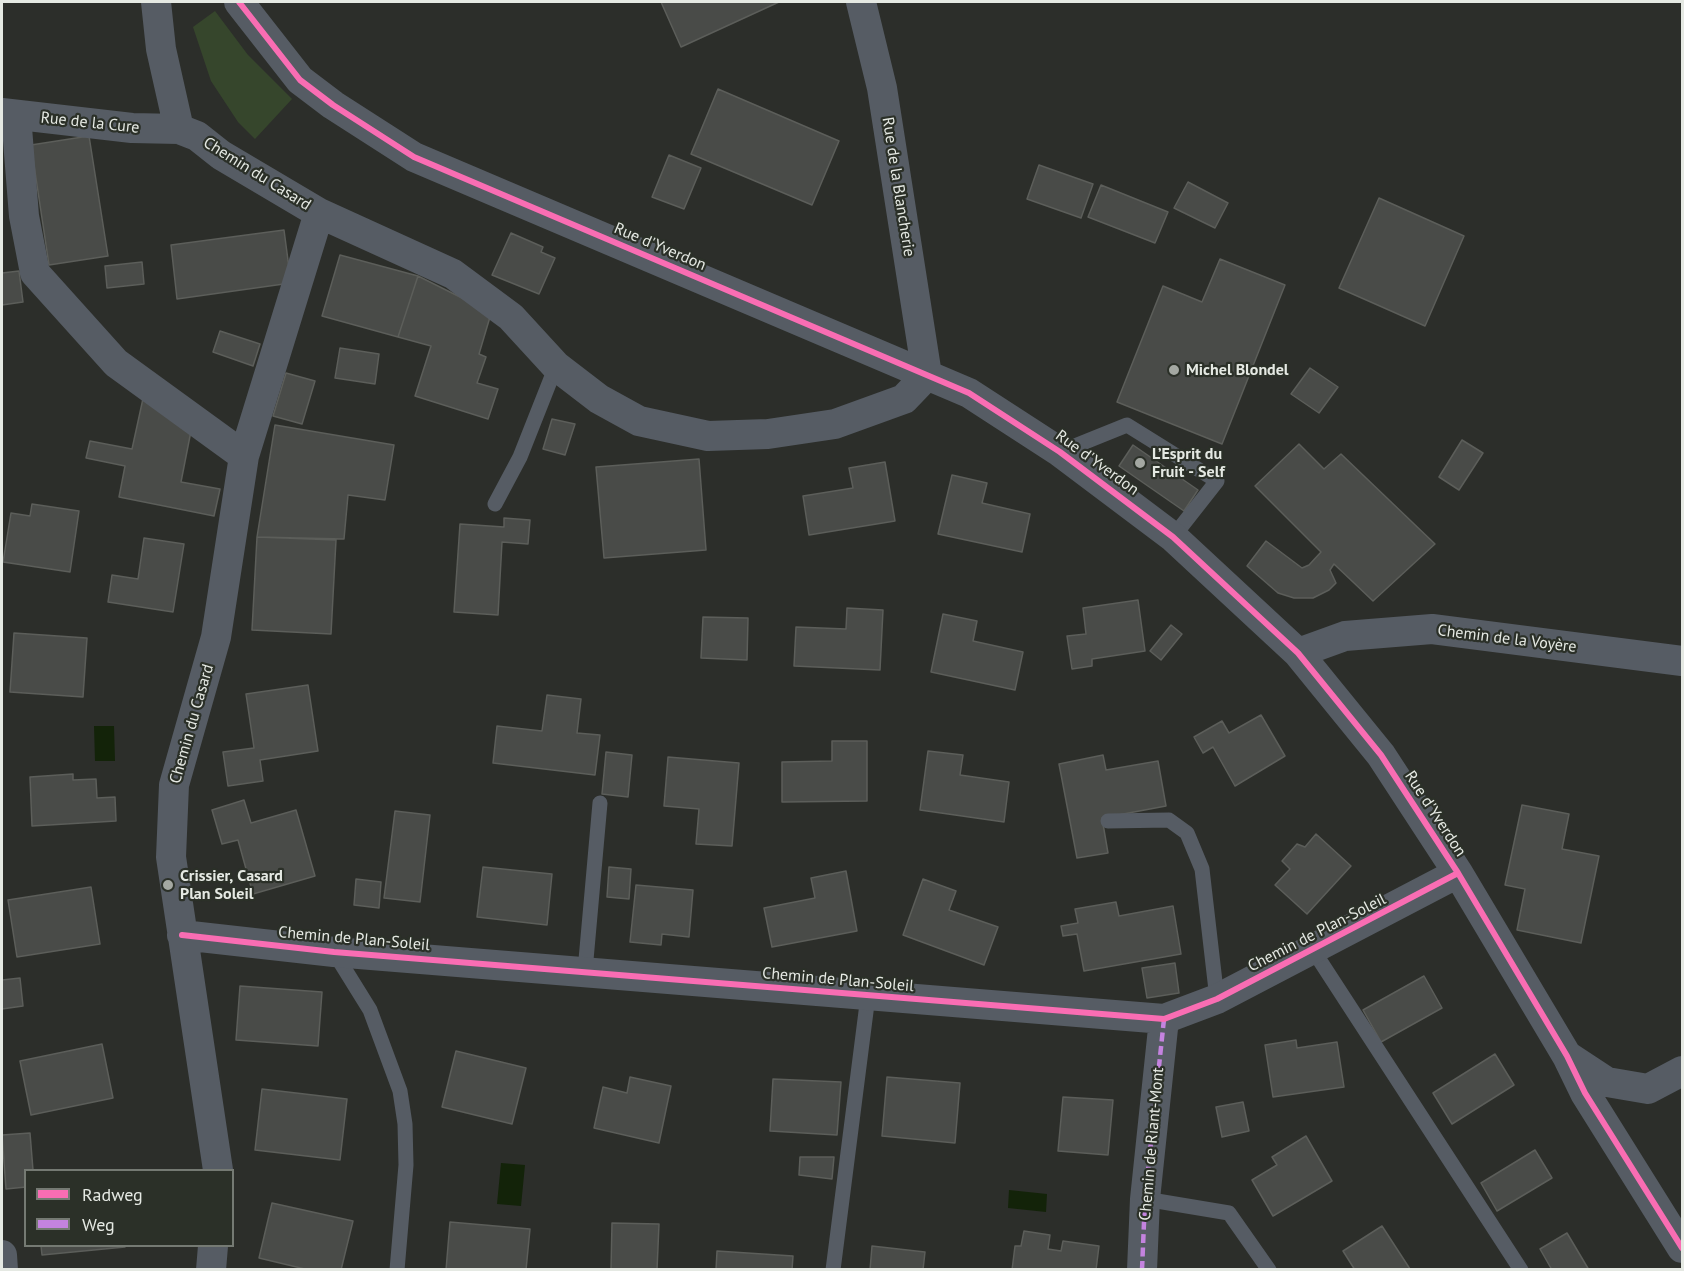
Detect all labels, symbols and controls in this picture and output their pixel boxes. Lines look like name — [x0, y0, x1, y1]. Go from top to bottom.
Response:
street label: Rue de la Cure — [40, 108, 140, 138]
street label: Rue de la Blancherie — [877, 116, 919, 258]
street label: Chemin du Casard — [200, 133, 314, 215]
street label: Rue d'Yverdon — [611, 219, 709, 275]
place label: Michel Blondel — [1186, 360, 1289, 380]
marker: Michel Blondel — [1167, 363, 1181, 377]
street label: Rue d'Yverdon — [1052, 426, 1142, 500]
place label: L’Esprit du Fruit - Self — [1152, 444, 1225, 482]
marker: L’Esprit du Fruit - Self — [1133, 456, 1147, 470]
street label: Chemin de la Voyère — [1436, 621, 1578, 657]
street label: Chemin du Casard — [166, 662, 218, 786]
street label: Rue d'Yverdon — [1400, 768, 1470, 860]
place label: Crissier, Casard Plan Soleil — [180, 866, 283, 904]
marker: Crissier, Casard Plan Soleil — [161, 878, 175, 892]
street label: Chemin de Plan-Soleil — [1245, 890, 1389, 976]
street label: Chemin de Plan-Soleil — [277, 923, 431, 955]
street label: Chemin de Plan-Soleil — [761, 964, 915, 996]
street label: Chemin de Riant-Mont — [1136, 1067, 1168, 1221]
legend — [24, 1169, 234, 1247]
text: Radweg — [82, 1183, 143, 1206]
text: Weg — [82, 1213, 115, 1236]

